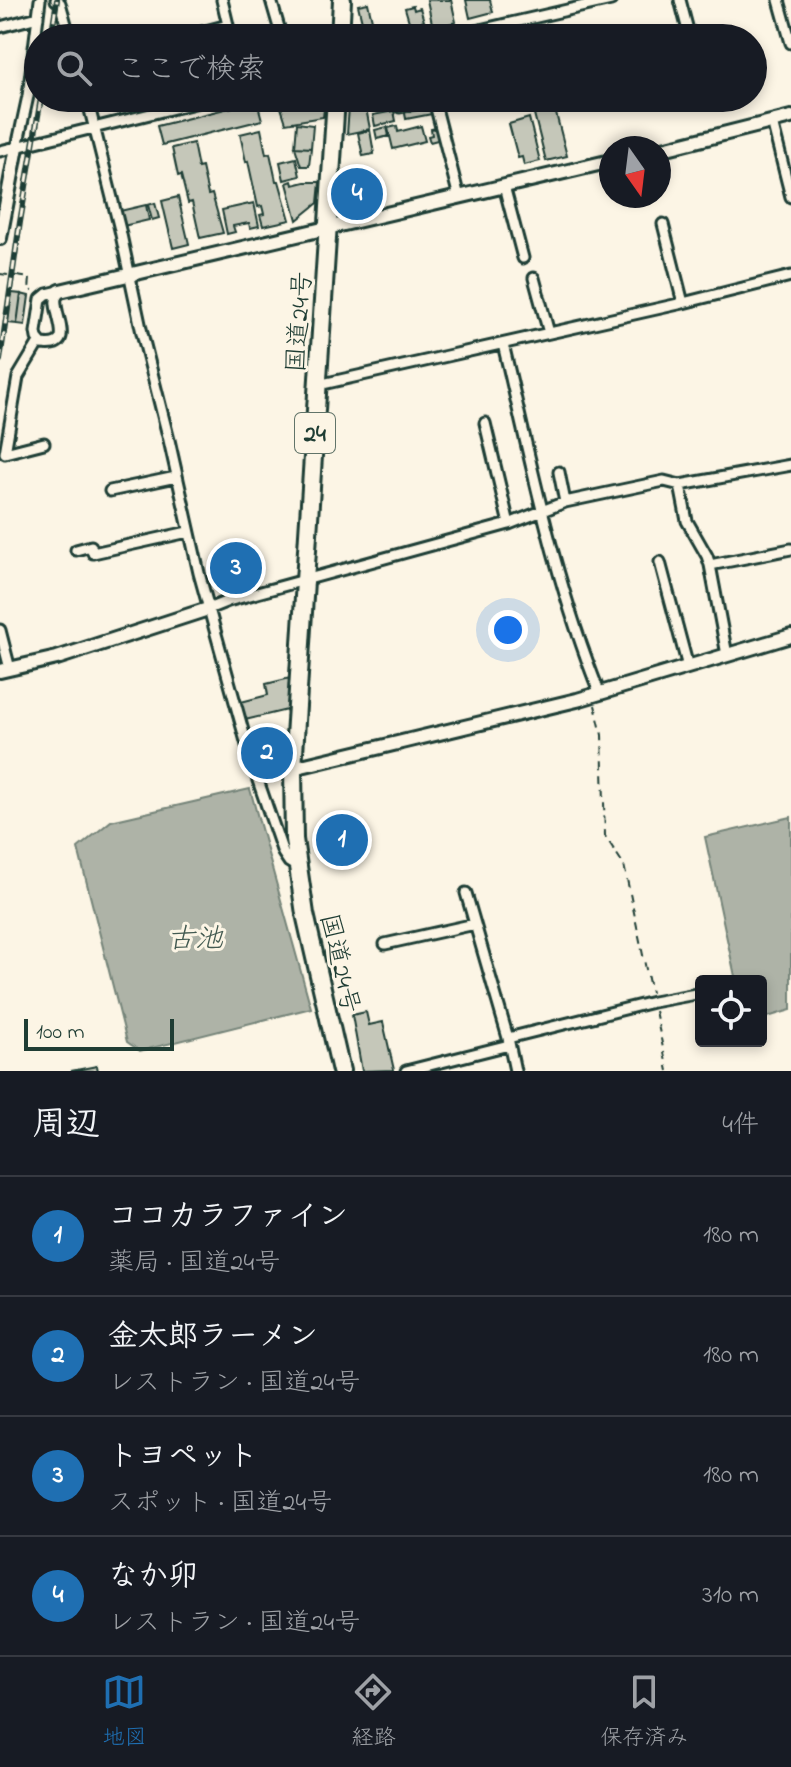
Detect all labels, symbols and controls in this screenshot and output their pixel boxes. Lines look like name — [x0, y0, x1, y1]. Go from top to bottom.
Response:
search box — [24, 24, 767, 112]
icon: search — [52, 46, 96, 90]
text: ここで検索 — [116, 49, 266, 93]
north arrow — [599, 136, 671, 208]
pin: 4 — [331, 164, 383, 224]
street label: 国道24号 — [278, 270, 323, 374]
road number: 24 — [295, 413, 335, 453]
pin: 3 — [210, 538, 262, 598]
your location — [488, 610, 528, 650]
pin: 2 — [241, 723, 293, 783]
pin: 1 — [316, 810, 368, 870]
street label: 国道24号 — [308, 910, 368, 1017]
water label: 古池 — [167, 920, 224, 961]
map controls — [695, 975, 767, 1047]
button: locate — [695, 975, 767, 1047]
scale bar — [24, 1015, 174, 1051]
text: 100 m — [36, 1017, 85, 1049]
text: 周辺 — [32, 1101, 100, 1151]
text: 4件 — [722, 1107, 759, 1145]
text: ココカラファイン — [108, 1196, 348, 1240]
text: 1 — [54, 1217, 62, 1255]
text: 180 m — [703, 1217, 759, 1255]
text: 薬局 · 国道24号 — [108, 1245, 280, 1283]
text: 金太郎ラーメン — [108, 1316, 318, 1360]
text: 2 — [52, 1337, 64, 1375]
text: 180 m — [703, 1337, 759, 1375]
text: レストラン · 国道24号 — [108, 1365, 360, 1403]
text: トヨペット — [108, 1436, 258, 1480]
text: 3 — [53, 1457, 63, 1495]
text: 180 m — [703, 1457, 759, 1495]
text: スポット · 国道24号 — [108, 1485, 332, 1523]
text: なか卯 — [108, 1556, 198, 1600]
text: 4 — [53, 1577, 63, 1615]
text: 310 m — [702, 1577, 759, 1615]
text: レストラン · 国道24号 — [108, 1605, 360, 1643]
tab: 地図 — [102, 1670, 147, 1755]
tab: 経路 — [351, 1670, 396, 1755]
tab: 保存済み — [600, 1670, 689, 1755]

